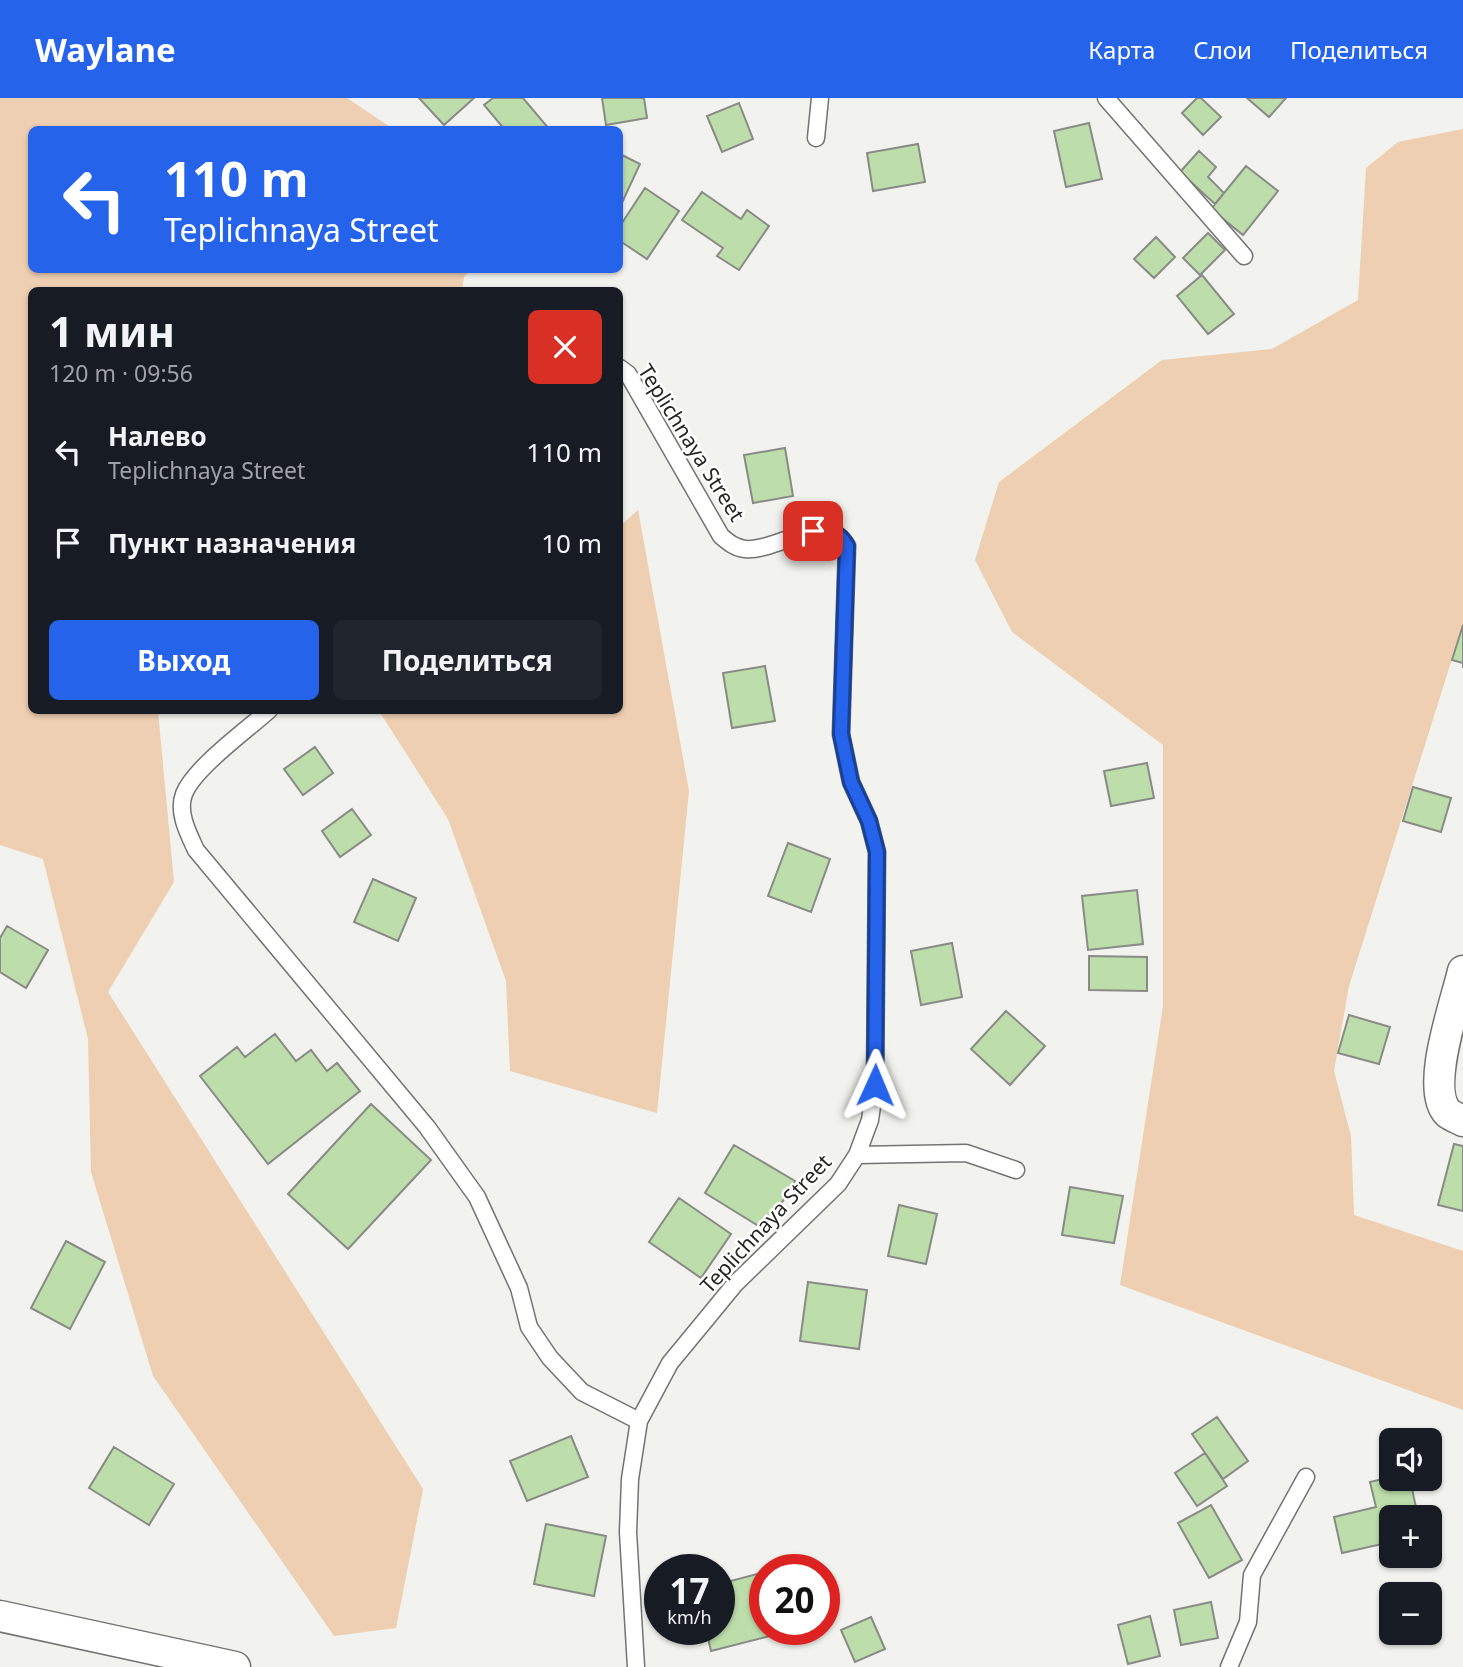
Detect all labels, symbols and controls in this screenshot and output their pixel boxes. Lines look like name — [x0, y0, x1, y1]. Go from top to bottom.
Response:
text: Waylane — [35, 27, 176, 72]
text: Карта — [1088, 33, 1155, 66]
text: Слои — [1193, 33, 1252, 66]
text: Поделиться — [1290, 33, 1428, 66]
text: 110 m — [164, 145, 309, 211]
icon: left — [49, 154, 140, 245]
text: Teplichnaya Street — [164, 208, 439, 251]
text: 1 мин — [49, 302, 175, 359]
button: close — [528, 310, 602, 384]
text: 120 m · 09:56 — [49, 357, 193, 389]
street label: Teplichnaya Street — [632, 359, 752, 527]
text: Налево — [108, 418, 207, 454]
icon: left — [49, 433, 87, 471]
text: 110 m — [526, 434, 602, 470]
text: Teplichnaya Street — [108, 454, 305, 486]
pin — [783, 501, 843, 561]
icon: arrive — [794, 512, 832, 550]
icon: arrive — [49, 524, 87, 562]
text: Пункт назначения — [108, 525, 356, 561]
text: 10 m — [541, 525, 602, 561]
button: Выход — [49, 620, 319, 700]
button: Поделиться — [333, 620, 602, 700]
position arrow — [838, 1048, 912, 1122]
street label: Teplichnaya Street — [694, 1148, 837, 1299]
map controls — [1379, 1428, 1442, 1645]
button: sound — [1379, 1428, 1442, 1491]
button: + — [1379, 1505, 1442, 1568]
speed limit sign: 20 — [749, 1554, 840, 1645]
text: 17 — [669, 1567, 710, 1614]
button: − — [1379, 1582, 1442, 1645]
text: km/h — [667, 1605, 712, 1629]

